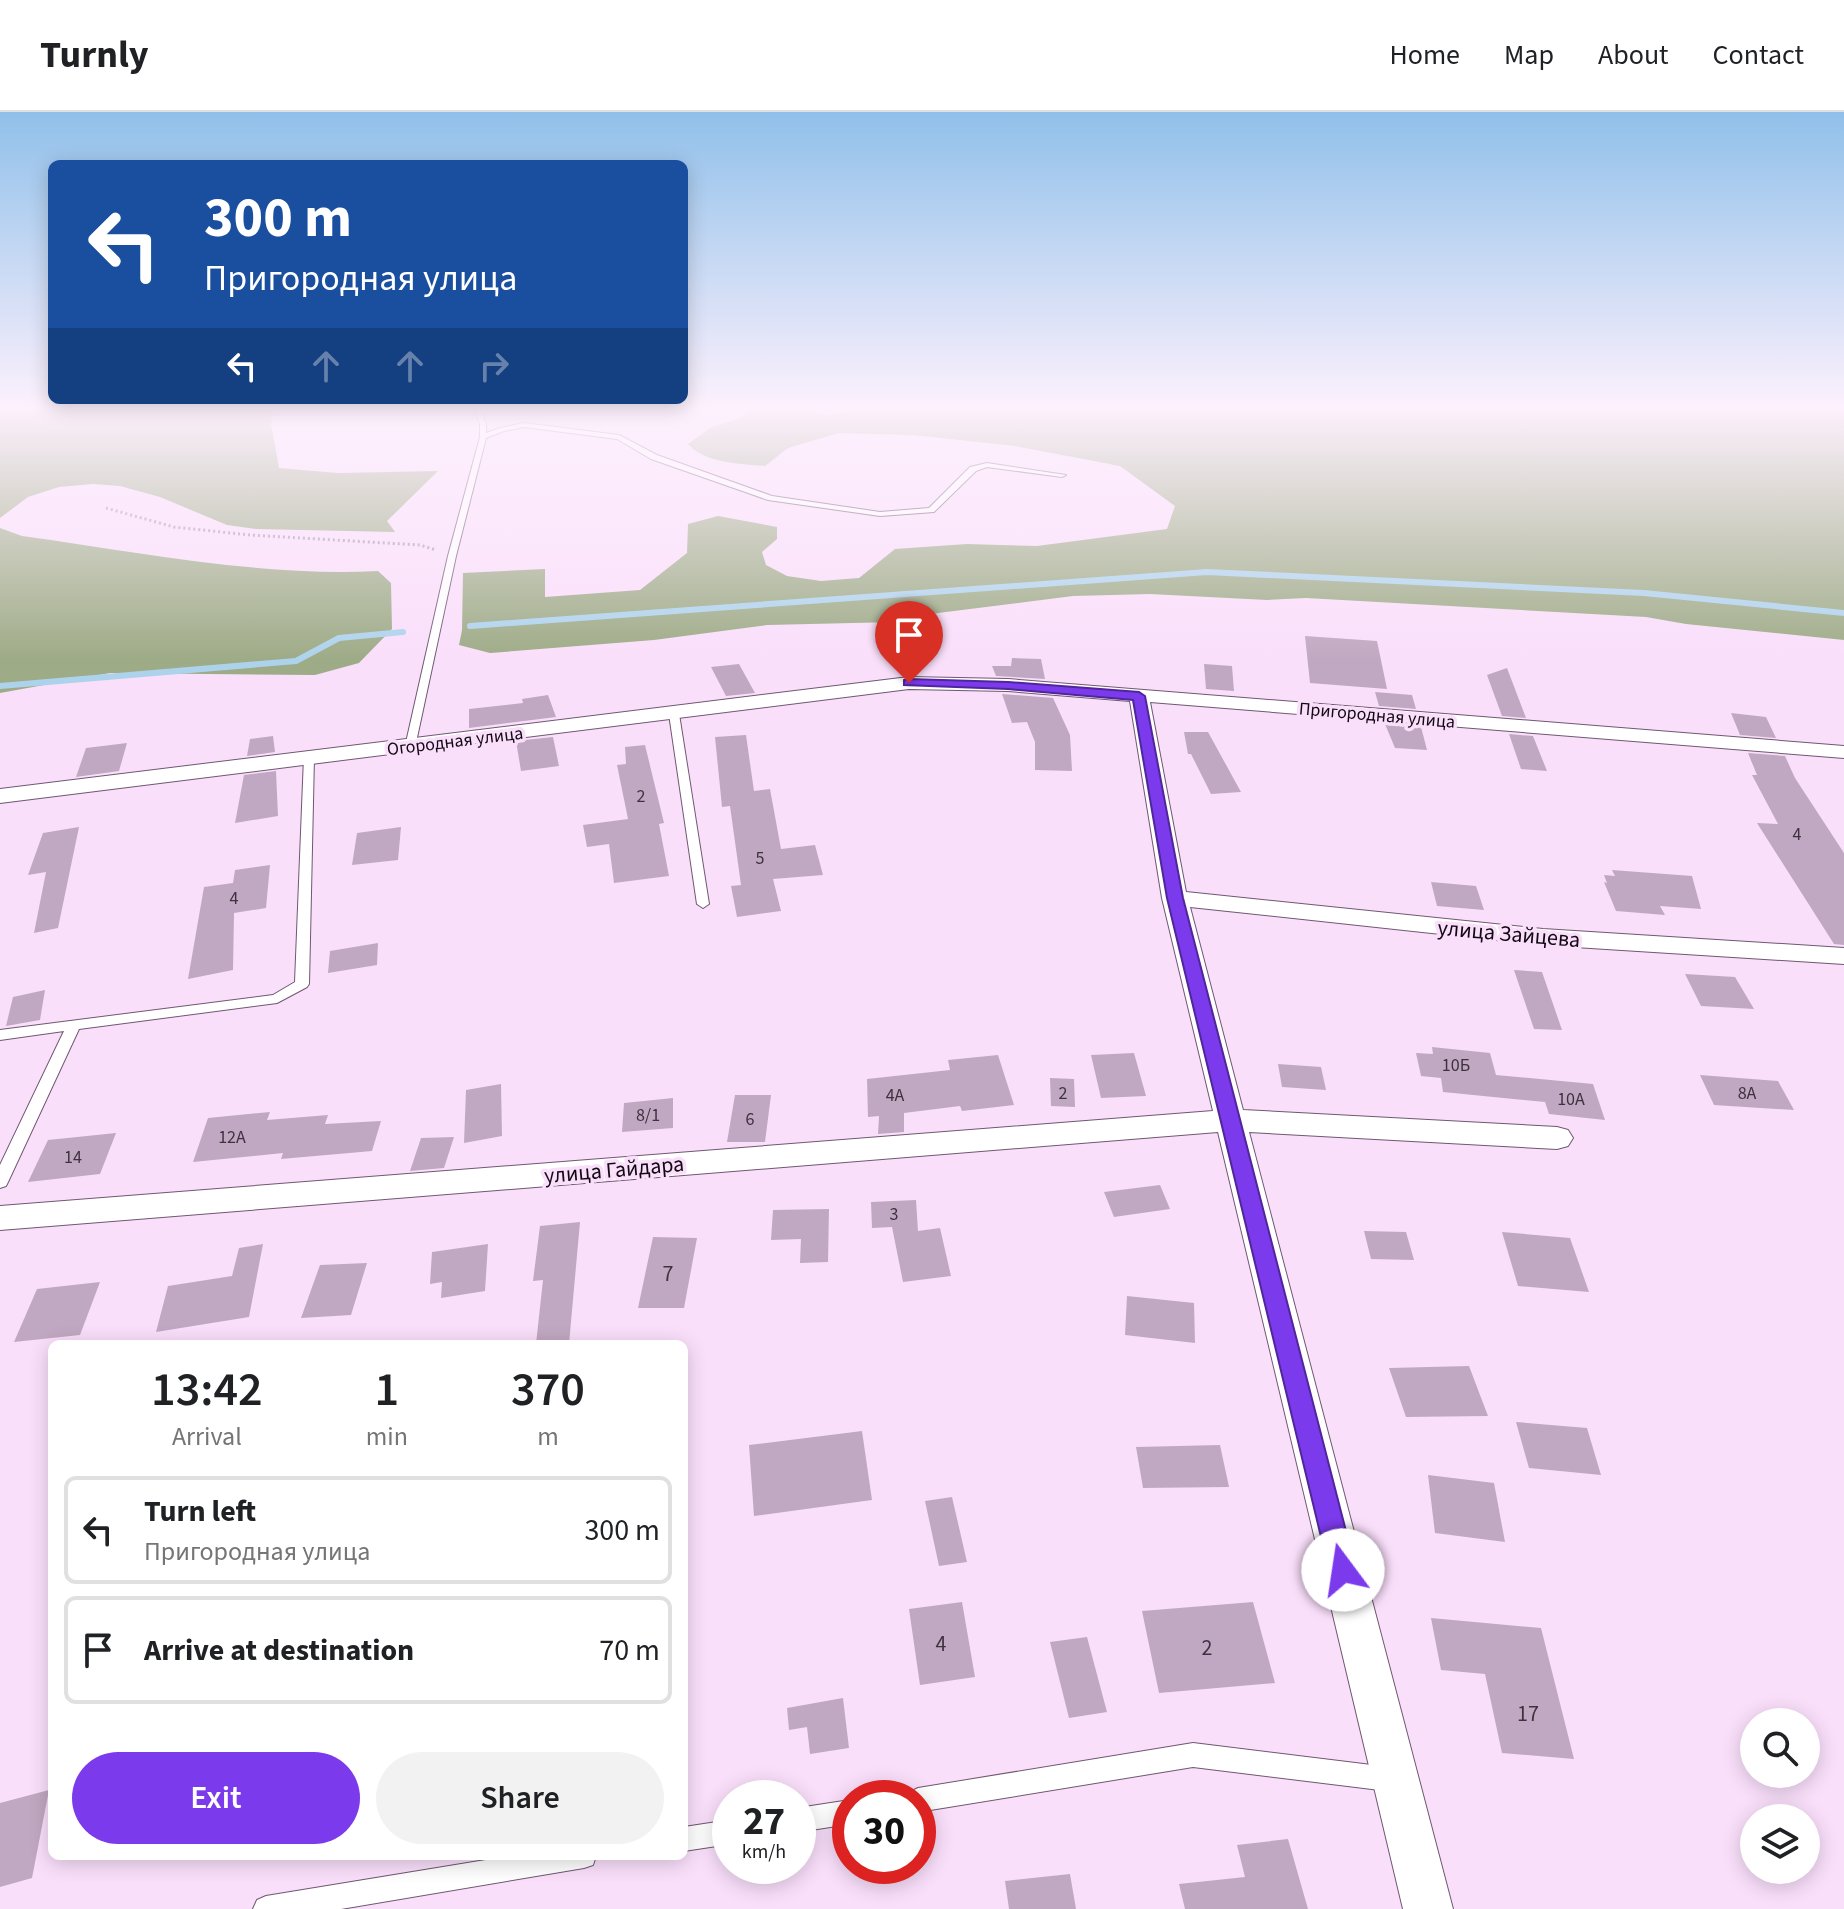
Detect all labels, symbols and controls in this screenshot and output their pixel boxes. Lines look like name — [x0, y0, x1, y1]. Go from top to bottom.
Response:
text: Turnly — [40, 28, 149, 82]
text: Home — [1389, 35, 1460, 75]
text: Map — [1504, 35, 1554, 75]
text: About — [1598, 35, 1669, 75]
text: Contact — [1713, 35, 1804, 75]
text: 300 m — [204, 179, 352, 258]
icon: left — [72, 192, 176, 296]
text: Пригородная улица — [204, 253, 517, 304]
icon: left — [220, 344, 264, 388]
icon: ahead — [304, 344, 348, 388]
icon: ahead — [388, 344, 432, 388]
icon: right — [472, 344, 516, 388]
pin — [875, 601, 943, 683]
icon: arrive — [887, 613, 931, 657]
street label: Пригородная улица — [1298, 696, 1456, 735]
street label: Огородная улица — [386, 721, 525, 762]
house number: 2 — [637, 784, 646, 809]
house number: 4 — [1793, 822, 1802, 847]
house number: 5 — [756, 846, 765, 871]
house number: 4 — [230, 886, 239, 911]
street label: улица Зайцева — [1436, 912, 1582, 956]
house number: 10Б — [1442, 1053, 1470, 1078]
house number: 2 — [1059, 1081, 1068, 1106]
house number: 8А — [1738, 1081, 1757, 1106]
house number: 4А — [886, 1083, 905, 1108]
house number: 10А — [1557, 1087, 1585, 1112]
house number: 8/1 — [636, 1103, 660, 1128]
house number: 6 — [746, 1107, 755, 1132]
house number: 12А — [218, 1125, 246, 1150]
house number: 14 — [64, 1145, 82, 1170]
street label: улица Гайдара — [543, 1148, 685, 1192]
house number: 3 — [890, 1202, 899, 1227]
house number: 7 — [663, 1258, 674, 1290]
text: 13:42 — [151, 1356, 263, 1424]
text: 1 — [375, 1356, 399, 1424]
text: 370 — [511, 1356, 585, 1424]
text: Arrival — [172, 1418, 242, 1455]
text: min — [366, 1418, 408, 1455]
text: m — [537, 1418, 559, 1455]
text: Turn left — [144, 1490, 256, 1533]
icon: left — [76, 1508, 120, 1552]
text: 300 m — [584, 1509, 660, 1552]
position arrow — [1301, 1528, 1385, 1612]
text: Пригородная улица — [144, 1533, 370, 1570]
icon: arrive — [76, 1628, 120, 1672]
house number: 4 — [936, 1628, 947, 1660]
text: Arrive at destination — [144, 1629, 414, 1672]
text: 70 m — [599, 1629, 660, 1672]
house number: 2 — [1202, 1632, 1212, 1664]
house number: 17 — [1517, 1698, 1539, 1730]
map controls — [1740, 1708, 1820, 1884]
button: search — [1740, 1708, 1820, 1788]
button: Exit — [72, 1752, 360, 1844]
button: Share — [376, 1752, 664, 1844]
speed limit sign: 30 — [832, 1780, 936, 1884]
text: 27 — [743, 1793, 785, 1850]
button: layers — [1740, 1804, 1820, 1884]
text: km/h — [742, 1838, 786, 1866]

